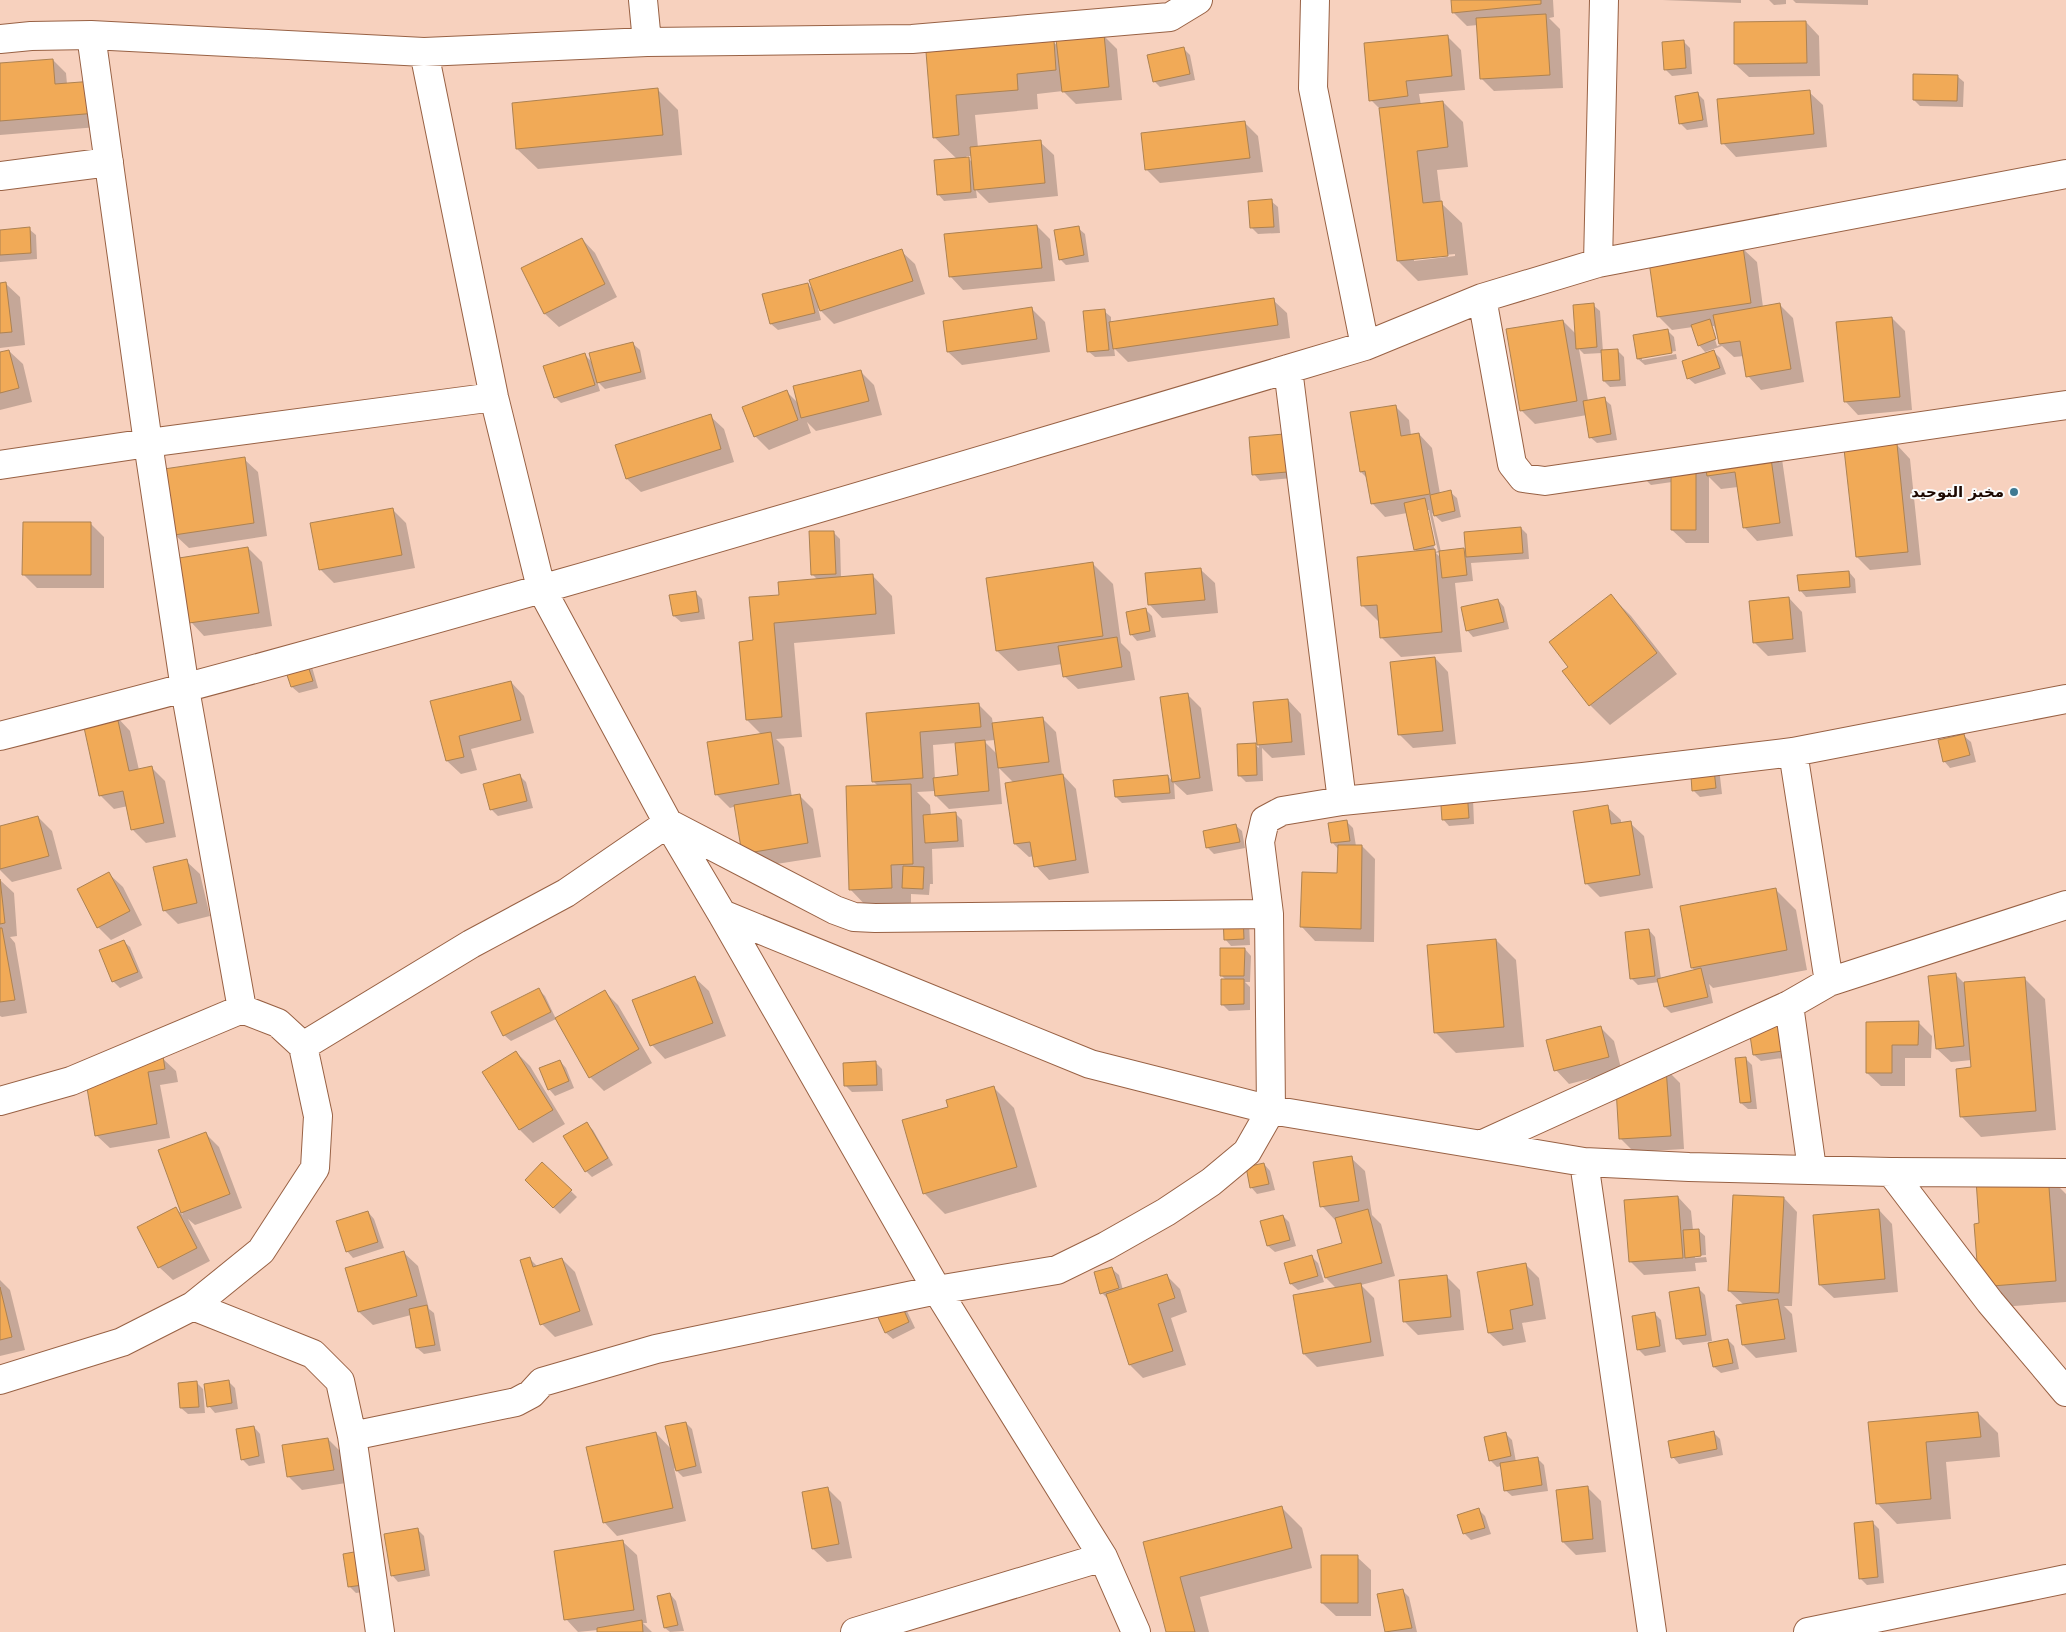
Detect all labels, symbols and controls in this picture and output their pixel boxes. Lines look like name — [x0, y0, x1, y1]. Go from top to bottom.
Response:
place label: مخبز التوحيد — [1911, 483, 2004, 501]
marker: مخبز التوحيد — [2008, 486, 2020, 498]

